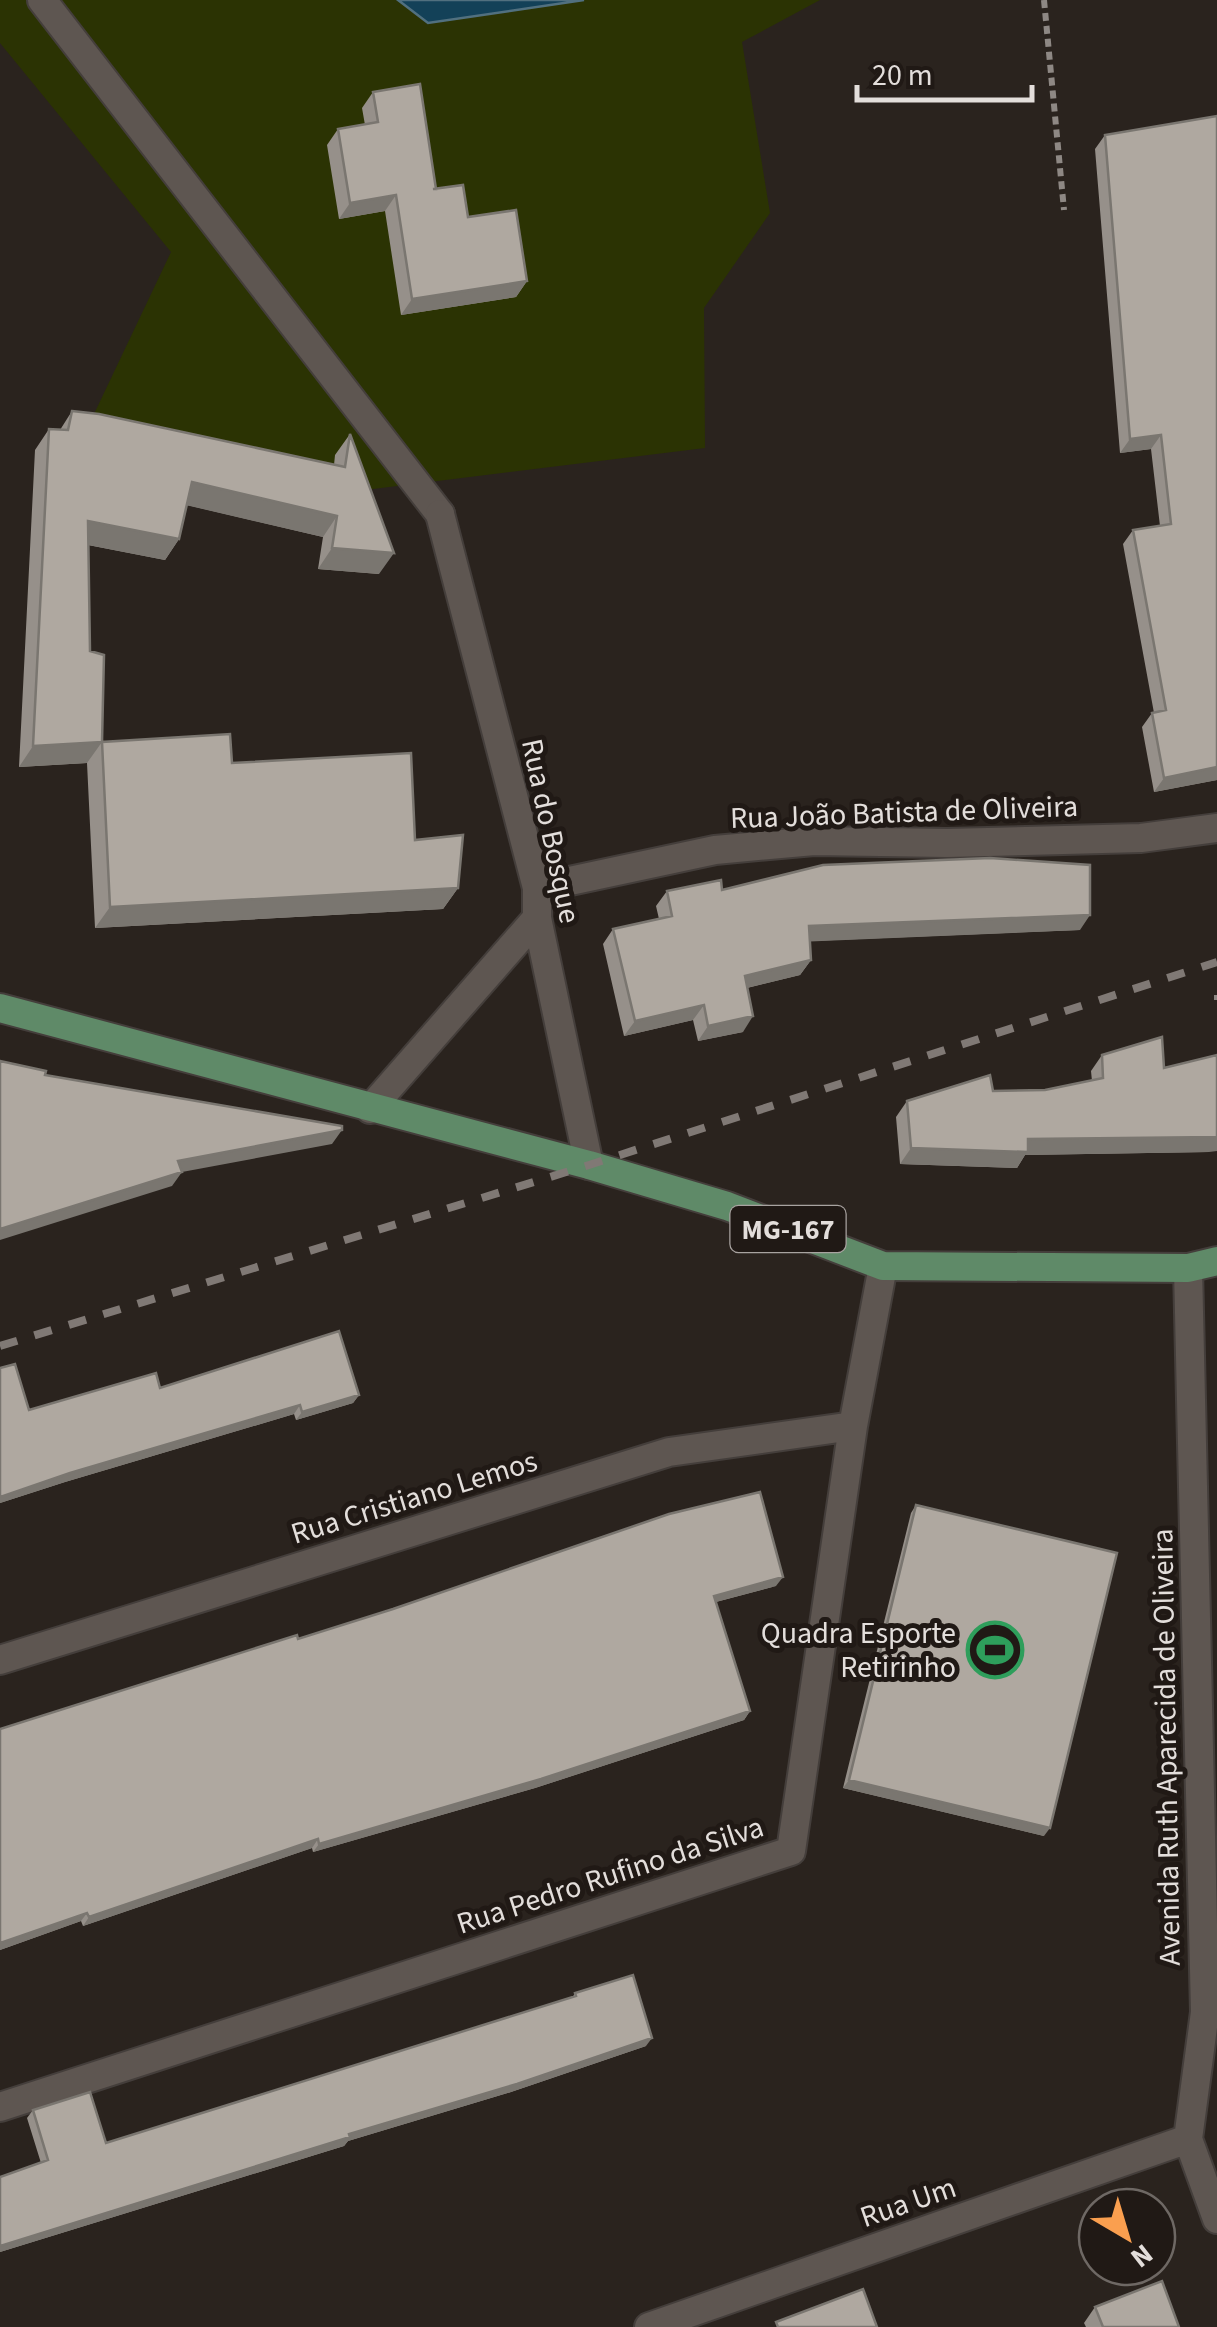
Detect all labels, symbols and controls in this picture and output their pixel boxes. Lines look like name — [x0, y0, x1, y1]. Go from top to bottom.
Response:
scale bar — [857, 40, 1032, 102]
text: 20 m — [872, 54, 933, 97]
street label: Rua do Bosque — [510, 735, 591, 927]
street label: Rua João Batista de Oliveira — [729, 785, 1079, 840]
road number: MG-167 — [730, 1206, 846, 1252]
street label: Rua Cristiano Lemos — [286, 1440, 543, 1555]
street label: Avenida Ruth Aparecida de Oliveira — [1141, 1528, 1192, 1966]
place label: Quadra Esporte Retirinho — [761, 1612, 956, 1689]
sports icon: Quadra Esporte Retirinho — [965, 1620, 1025, 1680]
street label: Rua Pedro Rufino da Silva — [451, 1806, 769, 1945]
street label: Rua Um — [854, 2166, 962, 2239]
north arrow — [1077, 2187, 1177, 2287]
text: N — [1122, 2234, 1161, 2277]

